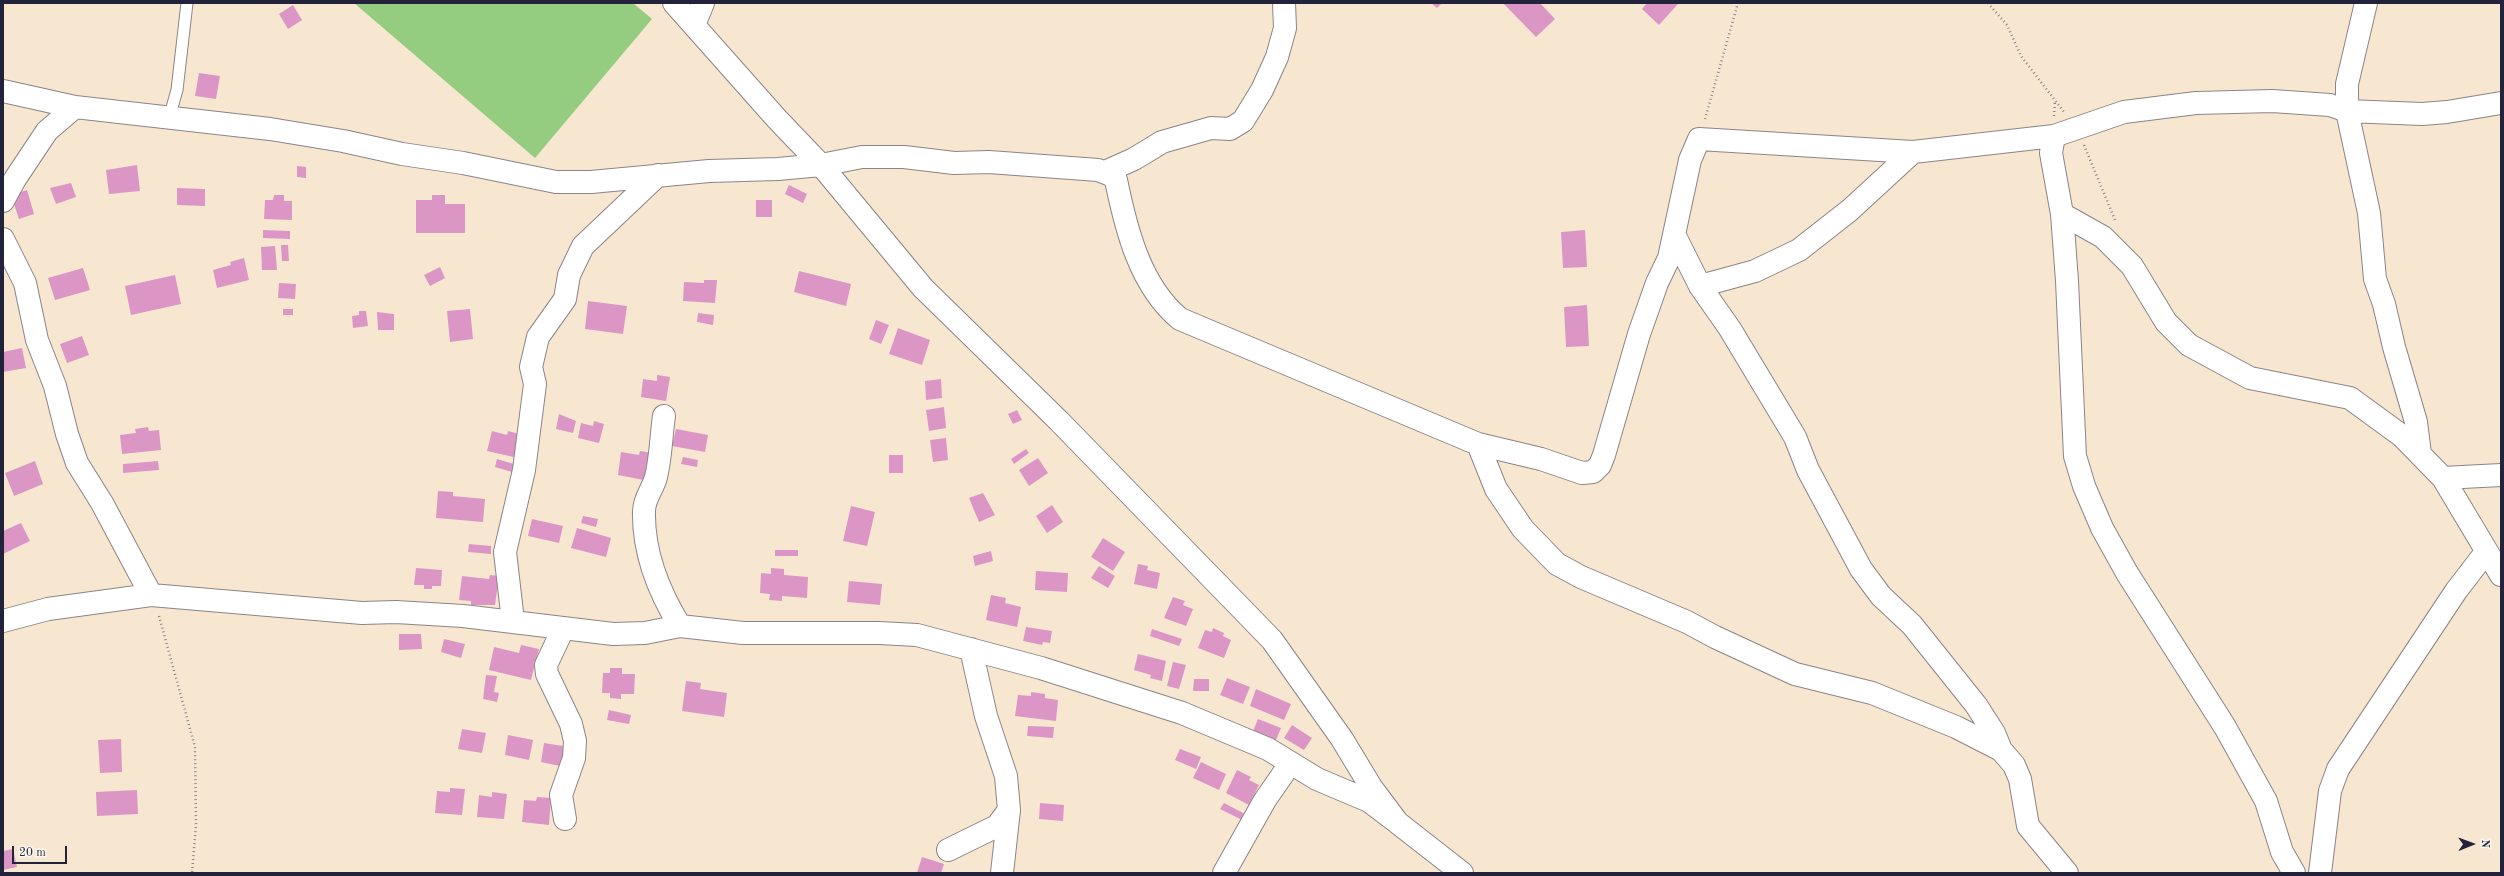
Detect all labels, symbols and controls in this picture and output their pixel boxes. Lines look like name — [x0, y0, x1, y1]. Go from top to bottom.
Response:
north arrow — [2452, 824, 2492, 864]
scale bar — [14, 838, 69, 864]
text: N — [2479, 839, 2490, 848]
text: 20 m — [19, 847, 46, 859]

